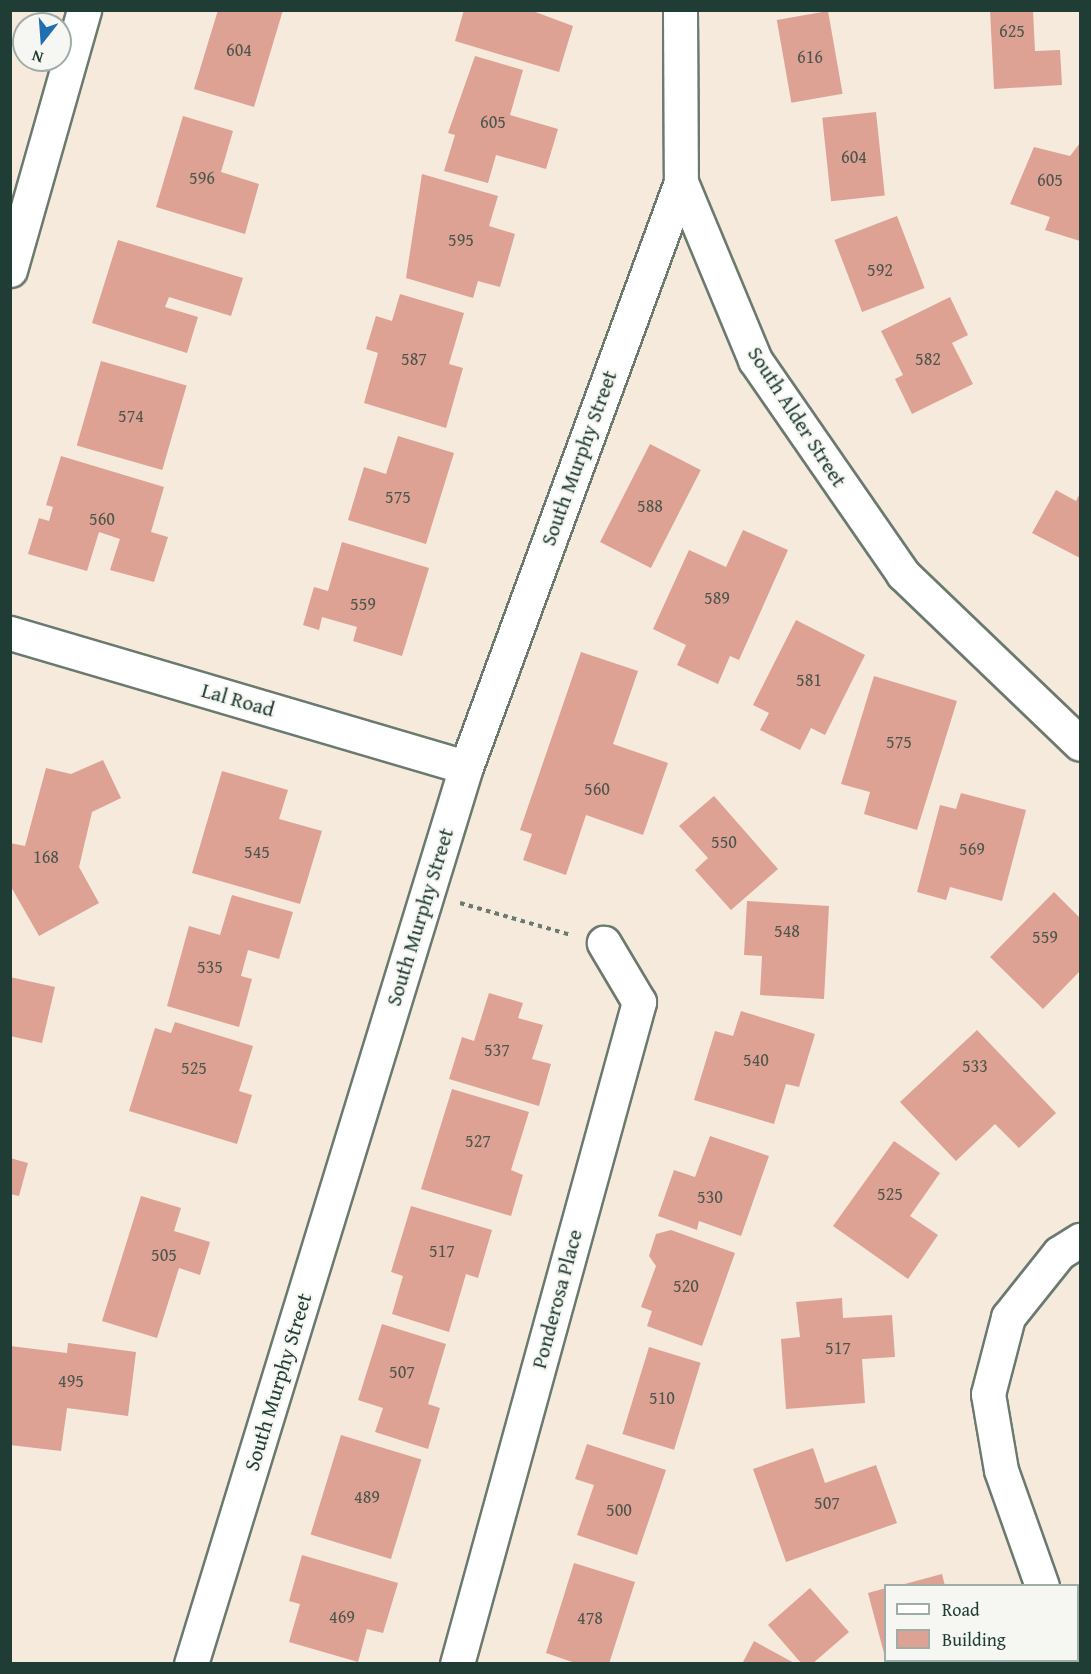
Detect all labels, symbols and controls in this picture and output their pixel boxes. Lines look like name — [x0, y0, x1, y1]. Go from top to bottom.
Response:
north arrow — [12, 12, 72, 72]
house number: 625 — [999, 20, 1025, 42]
house number: 604 — [226, 39, 252, 61]
text: N — [29, 44, 46, 70]
house number: 616 — [797, 46, 823, 68]
house number: 605 — [480, 111, 506, 133]
house number: 604 — [841, 146, 867, 168]
house number: 596 — [189, 167, 215, 189]
house number: 605 — [1037, 169, 1063, 191]
house number: 595 — [448, 229, 474, 251]
house number: 592 — [867, 259, 893, 281]
street label: South Alder Street — [742, 342, 852, 492]
house number: 587 — [401, 348, 427, 370]
house number: 582 — [915, 348, 941, 370]
street label: South Murphy Street — [536, 367, 622, 549]
house number: 574 — [118, 405, 144, 427]
house number: 575 — [385, 486, 411, 508]
house number: 588 — [637, 495, 663, 517]
house number: 560 — [89, 508, 115, 530]
house number: 589 — [704, 587, 730, 609]
house number: 559 — [350, 593, 376, 615]
house number: 581 — [796, 669, 822, 691]
street label: Lal Road — [199, 678, 277, 722]
house number: 575 — [886, 731, 912, 753]
house number: 560 — [584, 778, 610, 800]
street label: South Murphy Street — [381, 825, 459, 1009]
house number: 550 — [711, 831, 737, 853]
house number: 569 — [959, 838, 985, 860]
house number: 545 — [244, 841, 270, 863]
house number: 168 — [33, 846, 59, 868]
house number: 548 — [774, 920, 800, 942]
house number: 559 — [1032, 926, 1058, 948]
house number: 535 — [197, 956, 223, 978]
house number: 537 — [484, 1039, 510, 1061]
house number: 540 — [743, 1049, 769, 1071]
house number: 533 — [962, 1055, 988, 1077]
house number: 525 — [181, 1057, 207, 1079]
house number: 527 — [465, 1130, 491, 1152]
house number: 525 — [877, 1183, 903, 1205]
house number: 530 — [697, 1186, 723, 1208]
street label: Ponderosa Place — [526, 1227, 588, 1371]
house number: 517 — [429, 1240, 455, 1262]
house number: 505 — [151, 1244, 177, 1266]
house number: 520 — [673, 1275, 699, 1297]
street label: South Murphy Street — [239, 1290, 317, 1474]
house number: 517 — [825, 1337, 851, 1359]
house number: 507 — [389, 1361, 415, 1383]
house number: 495 — [58, 1370, 84, 1392]
house number: 510 — [649, 1387, 675, 1409]
house number: 489 — [354, 1486, 380, 1508]
house number: 507 — [814, 1492, 840, 1514]
house number: 500 — [606, 1499, 632, 1521]
legend — [884, 1584, 1079, 1662]
text: Road — [942, 1596, 980, 1623]
house number: 469 — [329, 1606, 355, 1628]
house number: 478 — [577, 1607, 603, 1629]
text: Building — [942, 1626, 1006, 1653]

